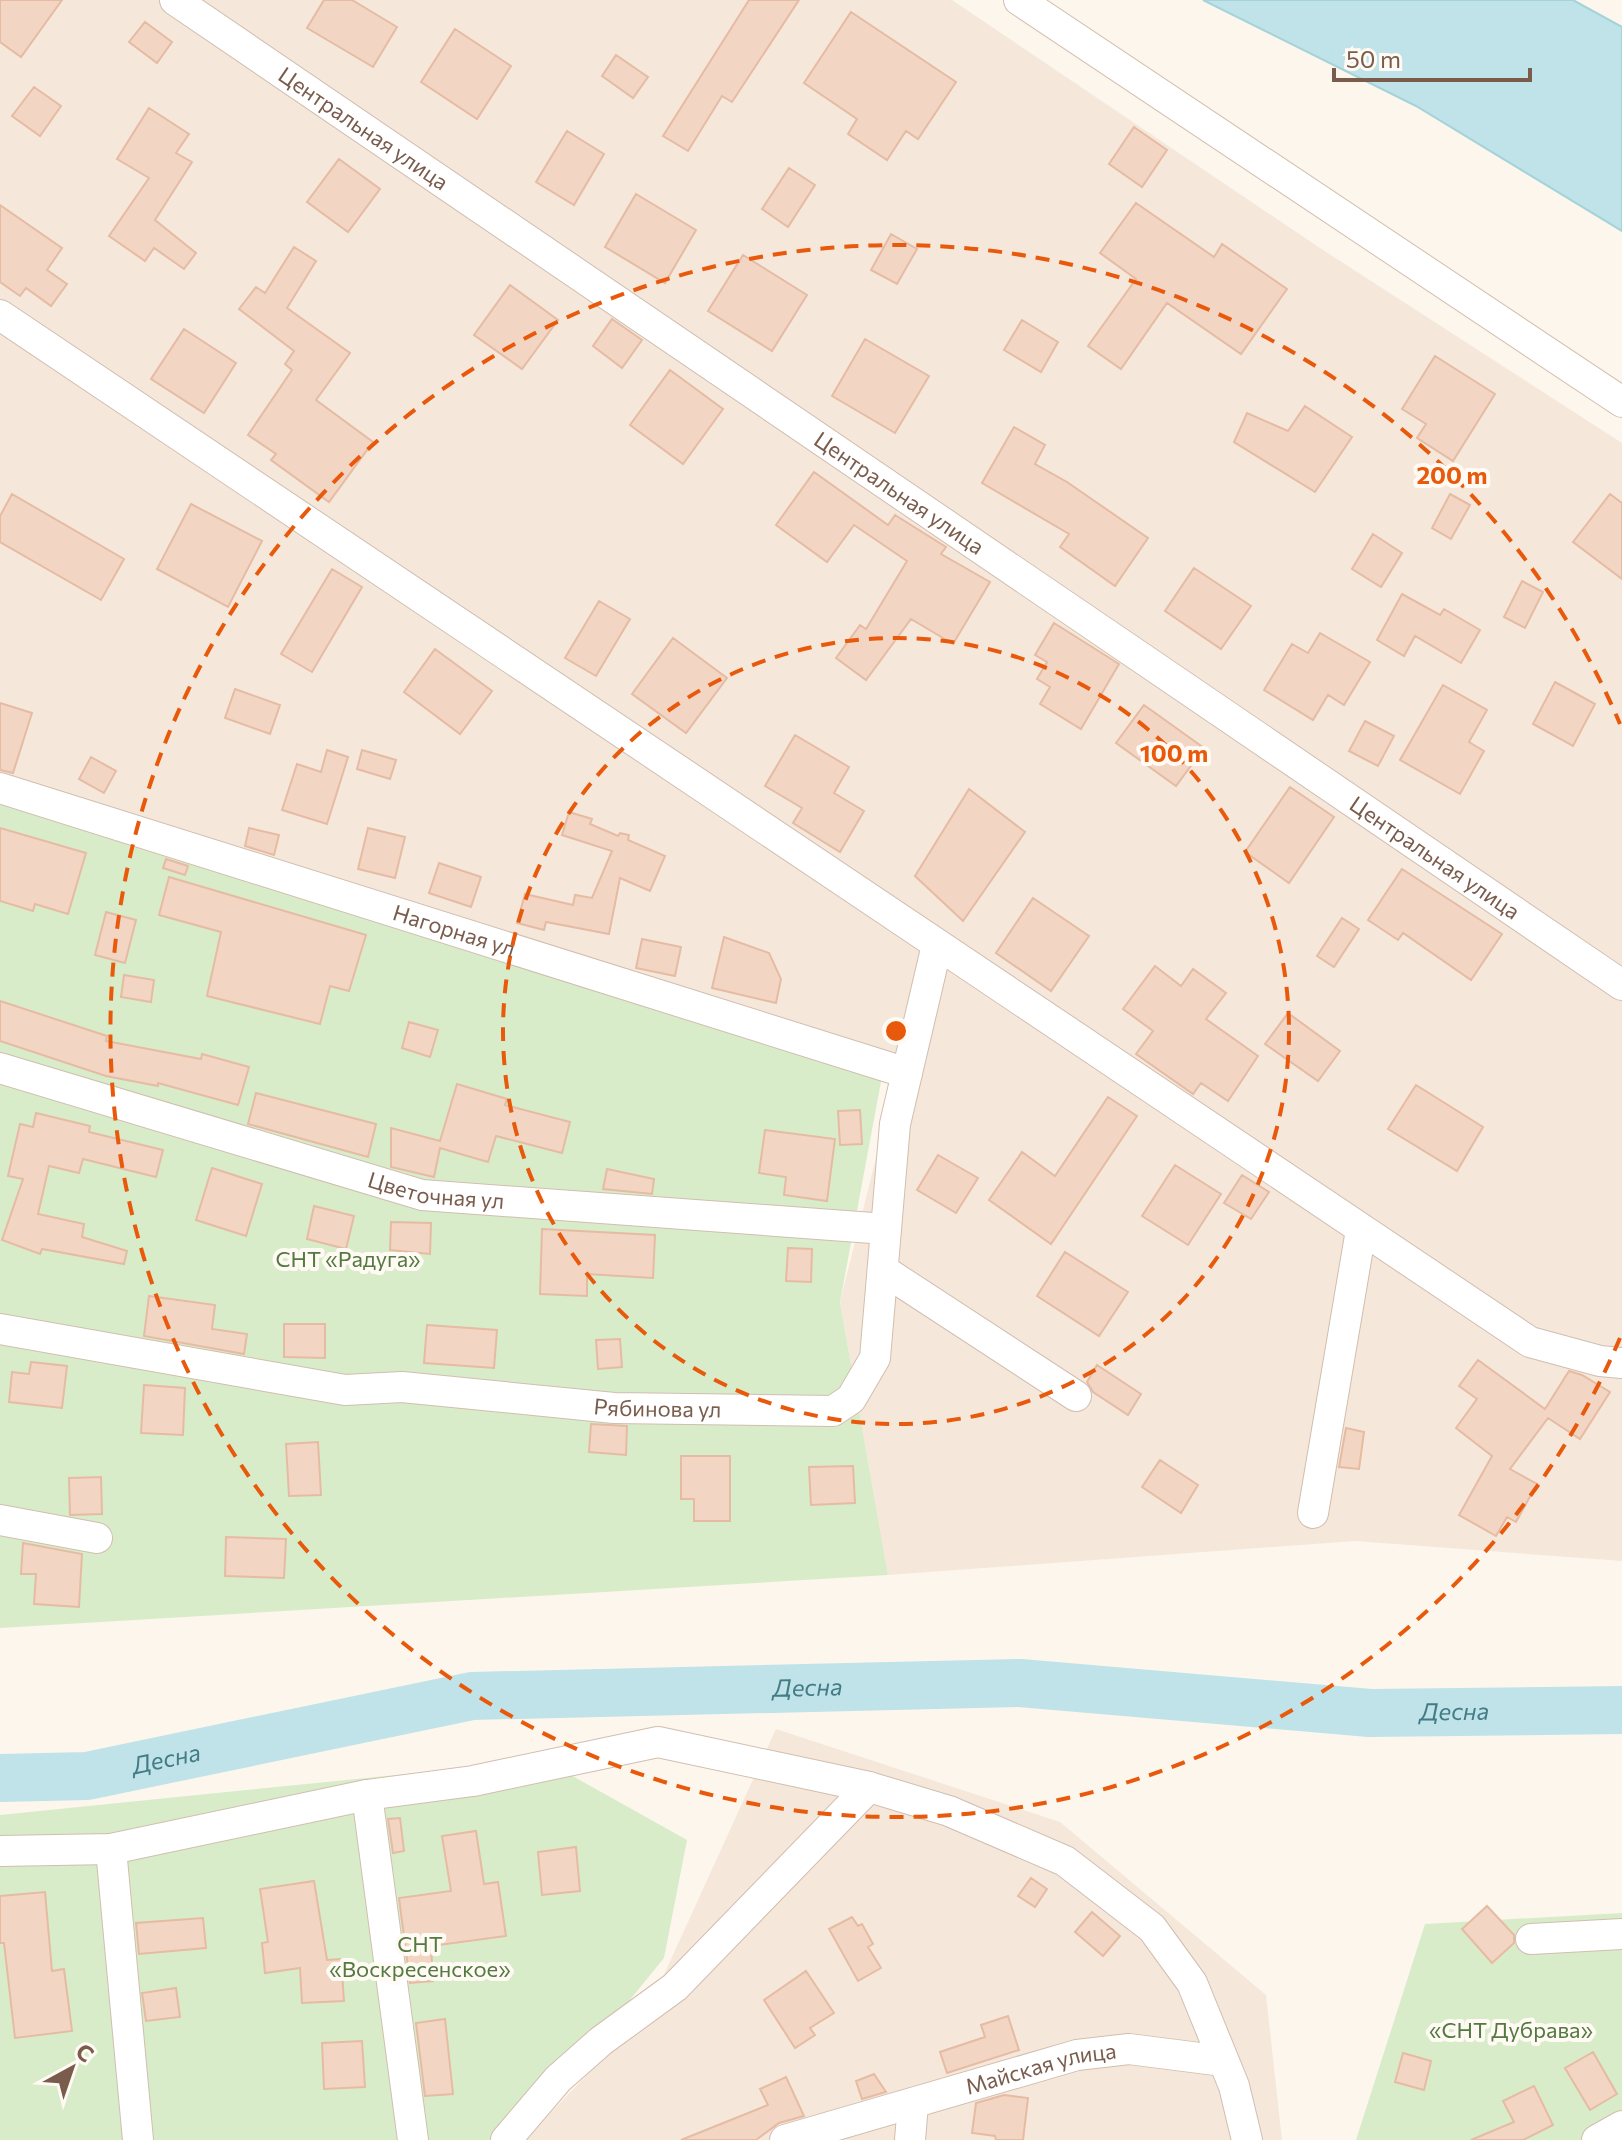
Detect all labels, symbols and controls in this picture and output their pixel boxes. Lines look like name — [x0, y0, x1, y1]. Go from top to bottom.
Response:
scale bar — [1334, 32, 1530, 82]
text: 50 m — [1346, 44, 1401, 73]
street label: Центральная улица — [274, 61, 454, 195]
street label: Центральная улица — [809, 425, 990, 560]
text: 200 m — [1417, 460, 1487, 489]
text: 100 m — [1140, 738, 1208, 767]
street label: Центральная улица — [1345, 790, 1525, 924]
street label: Нагорная ул — [390, 898, 519, 962]
centre of rings — [882, 1017, 910, 1045]
street label: Цветочная ул — [365, 1166, 505, 1214]
park label: СНТ «Радуга» — [275, 1245, 421, 1272]
street label: Рябинова ул — [592, 1392, 722, 1422]
water label: Десна — [771, 1671, 843, 1702]
water label: Десна — [1417, 1696, 1489, 1725]
water label: Десна — [127, 1737, 203, 1780]
park label: СНТ «Воскресенское» — [329, 1930, 511, 1982]
park label: «СНТ Дубрава» — [1429, 2016, 1593, 2043]
north arrow — [32, 2028, 112, 2108]
text: С — [71, 2037, 100, 2067]
street label: Майская улица — [962, 2037, 1118, 2100]

